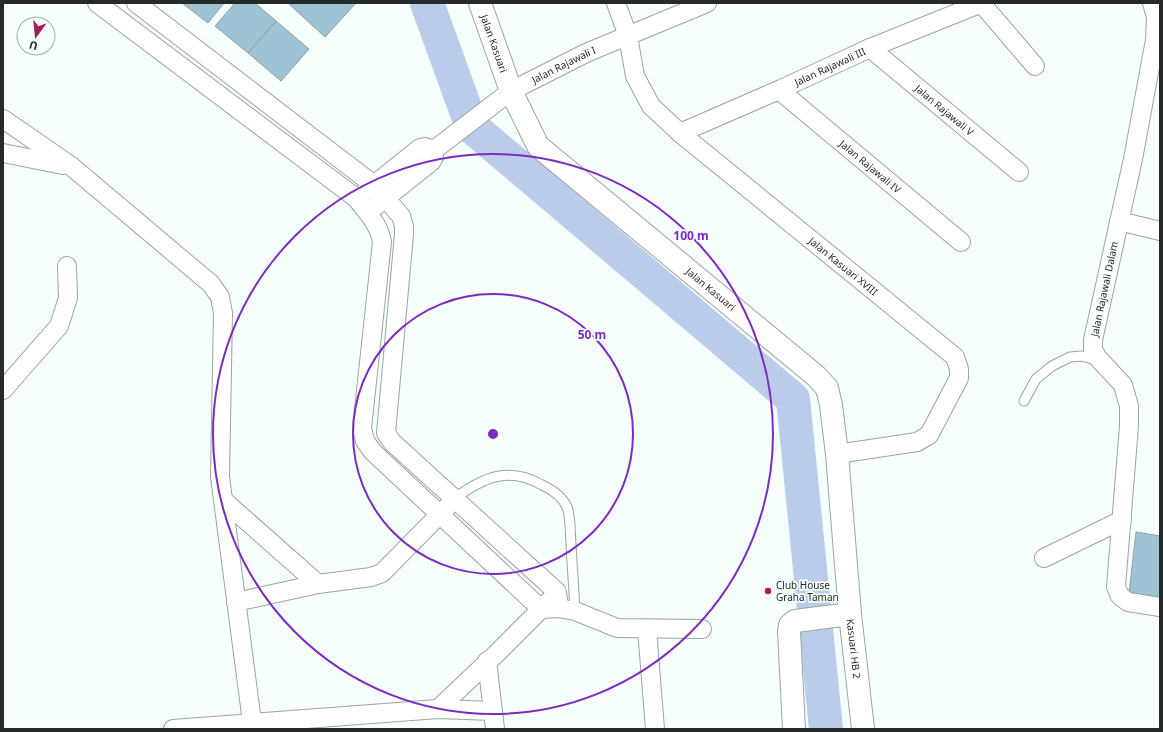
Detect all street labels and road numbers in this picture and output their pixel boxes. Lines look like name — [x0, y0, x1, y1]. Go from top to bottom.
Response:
street label: Jalan Kasuari — [477, 12, 511, 74]
street label: Jalan Rajawali I — [528, 43, 598, 87]
street label: Jalan Rajawali III — [791, 44, 868, 89]
street label: Jalan Rajawali V — [911, 81, 977, 139]
street label: Jalan Rajawali IV — [836, 136, 904, 196]
street label: Jalan Kasuari XVIII — [805, 233, 881, 298]
street label: Jalan Rajawali Dalam — [1087, 240, 1121, 339]
street label: Jalan Kasuari — [682, 264, 739, 314]
street label: Kasuari HB 2 — [844, 618, 864, 680]

